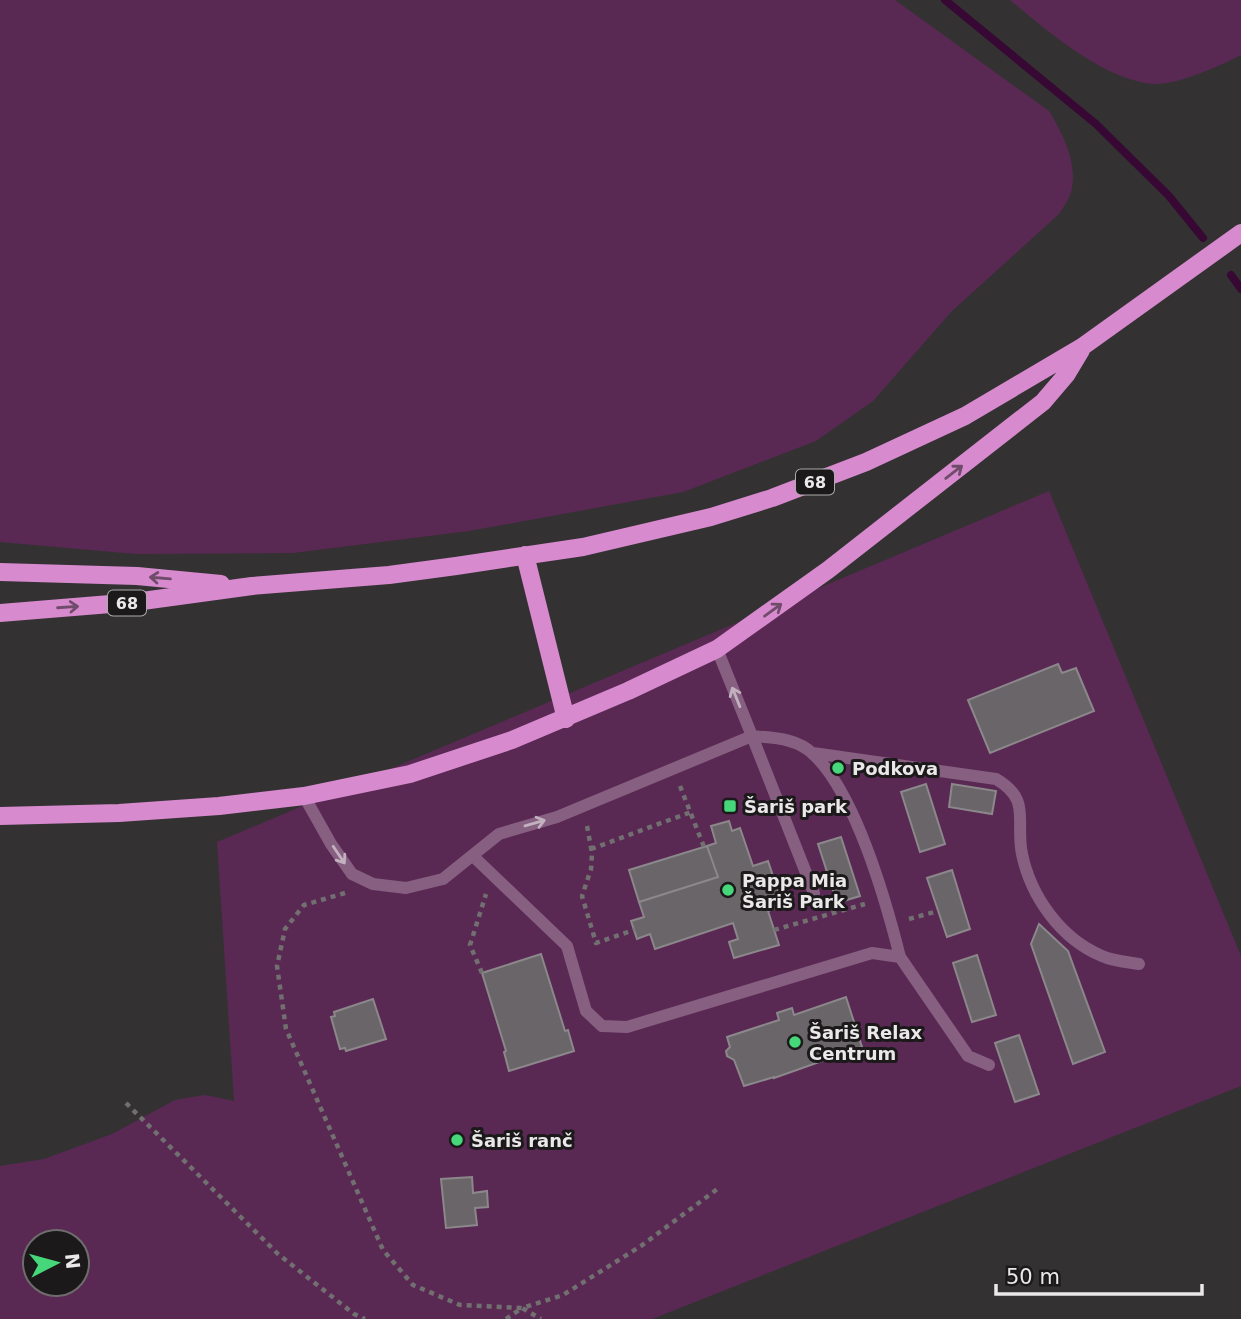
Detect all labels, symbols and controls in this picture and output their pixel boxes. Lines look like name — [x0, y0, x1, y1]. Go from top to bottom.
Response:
one-way arrow — [944, 465, 963, 480]
road number: 68 — [796, 470, 834, 495]
one-way arrow — [149, 571, 172, 584]
road number: 68 — [108, 590, 146, 616]
one-way arrow — [56, 601, 79, 614]
one-way arrow — [763, 603, 782, 617]
one-way arrow — [729, 687, 742, 708]
place label: Podkova — [852, 758, 938, 779]
marker: Podkova — [830, 760, 846, 776]
place label: Šariš park — [744, 796, 848, 817]
marker: Šariš park — [722, 798, 738, 814]
one-way arrow — [524, 815, 546, 828]
one-way arrow — [332, 845, 346, 864]
place label: Pappa Mia Šariš Park — [742, 870, 847, 912]
marker: Pappa Mia Šariš Park — [720, 882, 736, 898]
place label: Šariš Relax Centrum — [809, 1022, 923, 1064]
marker: Šariš Relax Centrum — [787, 1034, 803, 1050]
place label: Šariš ranč — [471, 1130, 573, 1151]
marker: Šariš ranč — [449, 1132, 465, 1148]
north arrow — [21, 1228, 91, 1298]
text: N — [61, 1252, 85, 1270]
scale bar — [996, 1252, 1202, 1296]
text: 50 m — [1006, 1265, 1060, 1289]

